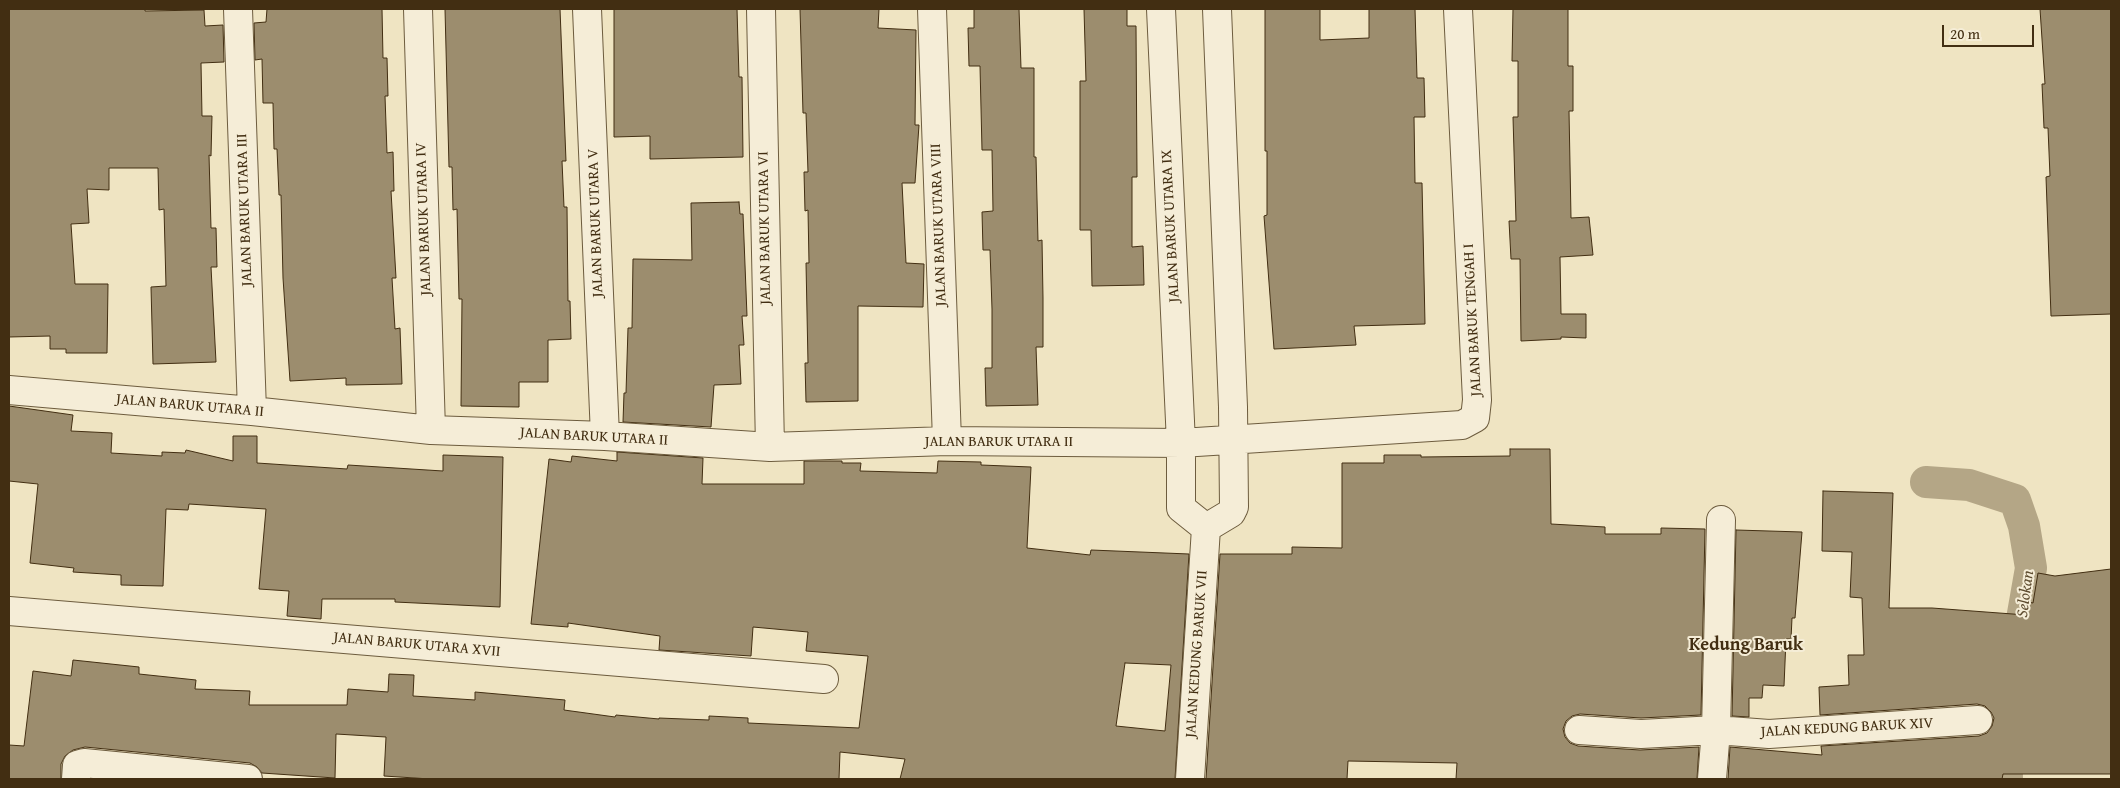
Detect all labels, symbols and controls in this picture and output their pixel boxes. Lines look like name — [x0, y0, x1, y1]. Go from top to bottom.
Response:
scale bar — [1945, 15, 2038, 47]
text: 20 m — [1950, 23, 1980, 44]
street label: JALAN BARUK UTARA III — [233, 133, 257, 287]
street label: JALAN BARUK UTARA IV — [412, 142, 436, 296]
street label: JALAN BARUK UTARA VIII — [927, 143, 951, 307]
street label: JALAN BARUK UTARA V — [584, 148, 608, 298]
street label: JALAN BARUK UTARA IX — [1158, 149, 1184, 303]
street label: JALAN BARUK UTARA VI — [755, 151, 775, 305]
street label: JALAN BARUK TENGAH I — [1460, 243, 1486, 397]
street label: JALAN BARUK UTARA II — [115, 391, 265, 421]
street label: JALAN BARUK UTARA II — [519, 424, 669, 450]
street label: JALAN BARUK UTARA II — [925, 433, 1073, 451]
water label: Selokan — [2013, 569, 2039, 619]
street label: JALAN KEDUNG BARUK VII — [1182, 570, 1212, 738]
street label: JALAN BARUK UTARA XVII — [333, 629, 501, 661]
district label: Kedung Baruk — [1689, 634, 1803, 656]
street label: JALAN KEDUNG BARUK XIV — [1760, 714, 1934, 742]

